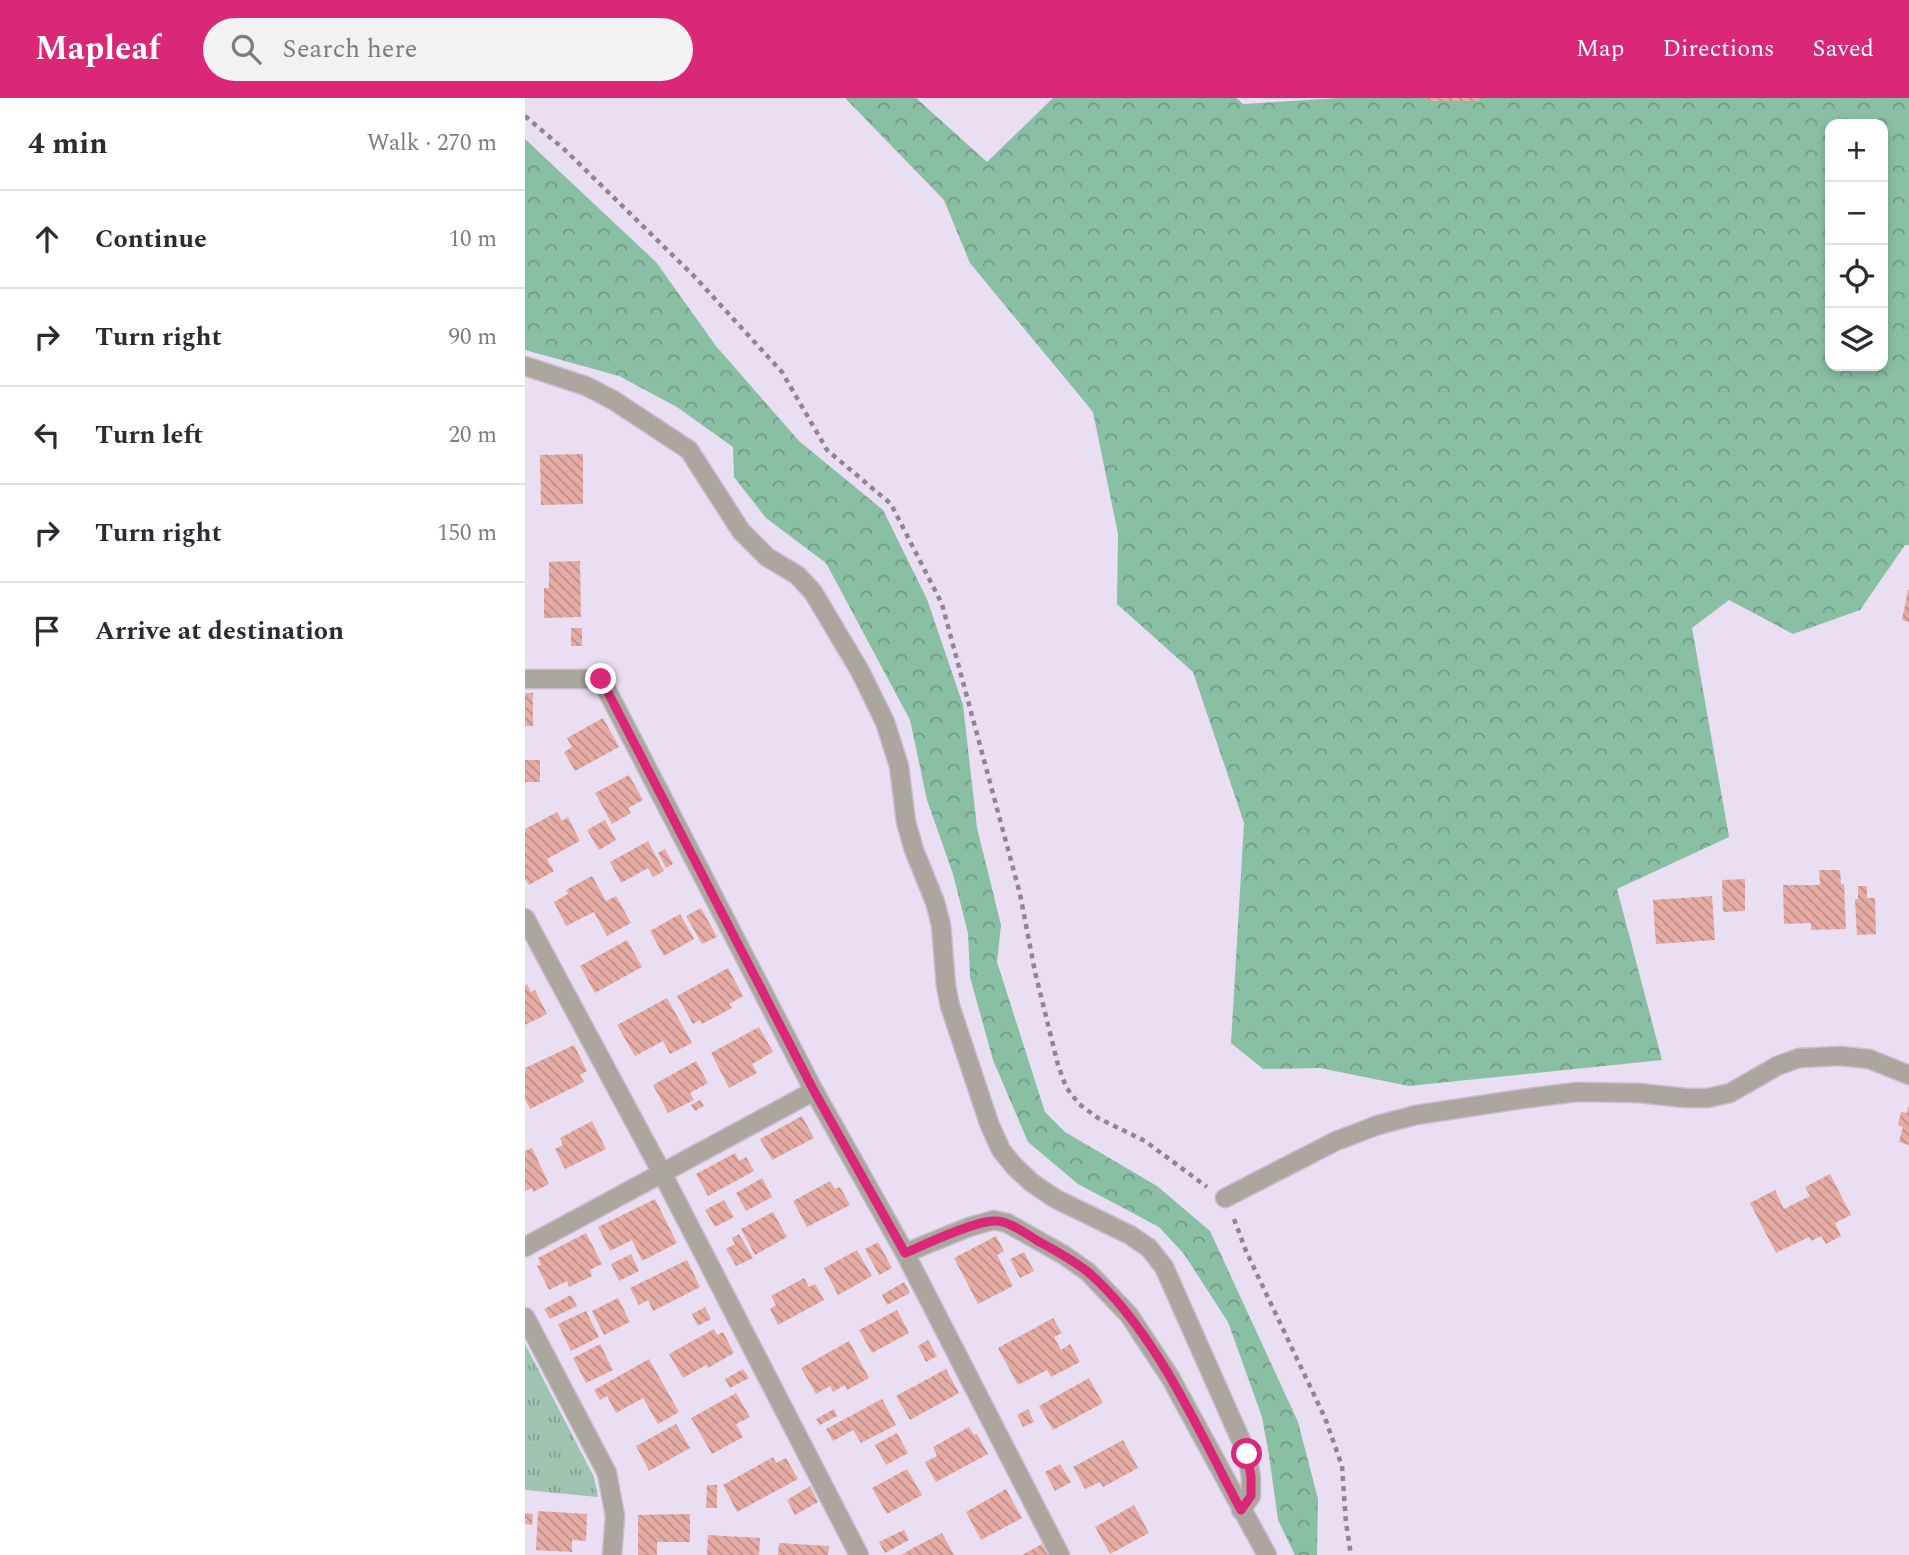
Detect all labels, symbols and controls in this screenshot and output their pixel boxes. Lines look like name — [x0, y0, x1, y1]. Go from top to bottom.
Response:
search box — [203, 18, 693, 81]
text: Mapleaf — [35, 24, 161, 74]
text: Search here — [283, 29, 417, 69]
icon: search — [227, 30, 265, 68]
text: Map — [1576, 31, 1624, 67]
text: Directions — [1662, 31, 1774, 67]
text: Saved — [1812, 31, 1874, 67]
map controls — [1825, 119, 1888, 371]
button: + — [1825, 119, 1888, 182]
text: 4 min — [28, 121, 108, 167]
text: Walk · 270 m — [367, 126, 497, 161]
button: − — [1825, 182, 1888, 245]
text: Continue — [95, 219, 207, 259]
icon: ahead — [28, 220, 66, 258]
text: 10 m — [448, 222, 497, 257]
button: locate — [1825, 245, 1888, 308]
button: layers — [1825, 308, 1888, 371]
text: Turn right — [95, 317, 222, 357]
icon: right — [28, 318, 66, 356]
text: 90 m — [448, 320, 497, 355]
text: Turn left — [95, 415, 203, 455]
icon: left — [28, 416, 66, 454]
text: 20 m — [448, 418, 497, 453]
text: Turn right — [95, 513, 222, 553]
icon: right — [28, 514, 66, 552]
text: 150 m — [437, 516, 497, 551]
text: Arrive at destination — [95, 611, 344, 651]
icon: arrive — [28, 612, 66, 650]
route end — [585, 663, 616, 694]
route start — [1231, 1438, 1262, 1469]

